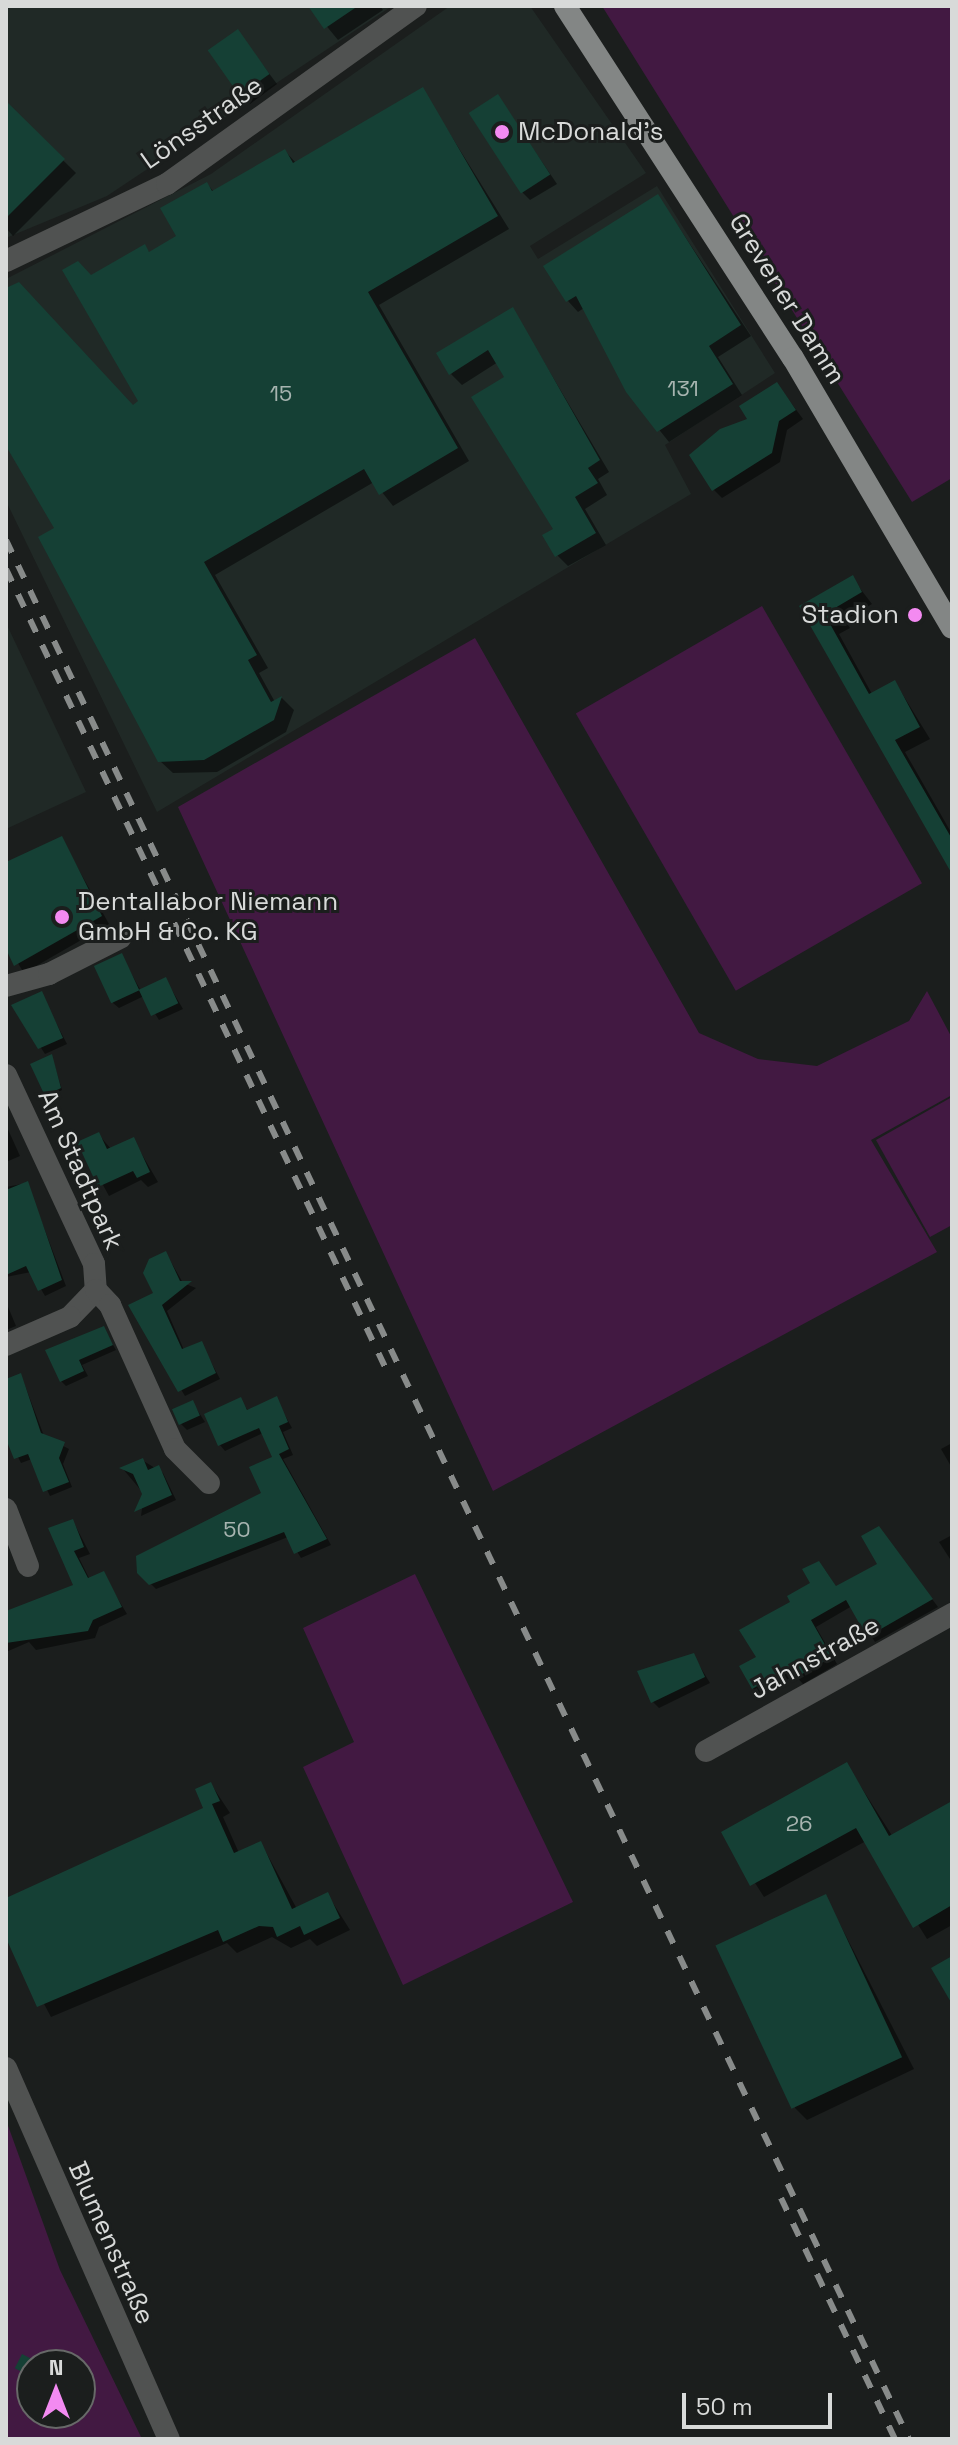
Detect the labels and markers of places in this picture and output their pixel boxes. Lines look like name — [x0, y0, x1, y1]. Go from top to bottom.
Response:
place label: McDonald's — [518, 116, 663, 148]
marker: McDonald's — [493, 123, 511, 141]
place label: Stadion — [801, 599, 899, 631]
marker: Stadion — [906, 606, 924, 624]
place label: Dentallabor Niemann GmbH & Co. KG — [78, 886, 338, 948]
marker: Dentallabor Niemann GmbH & Co. KG — [53, 908, 71, 926]

